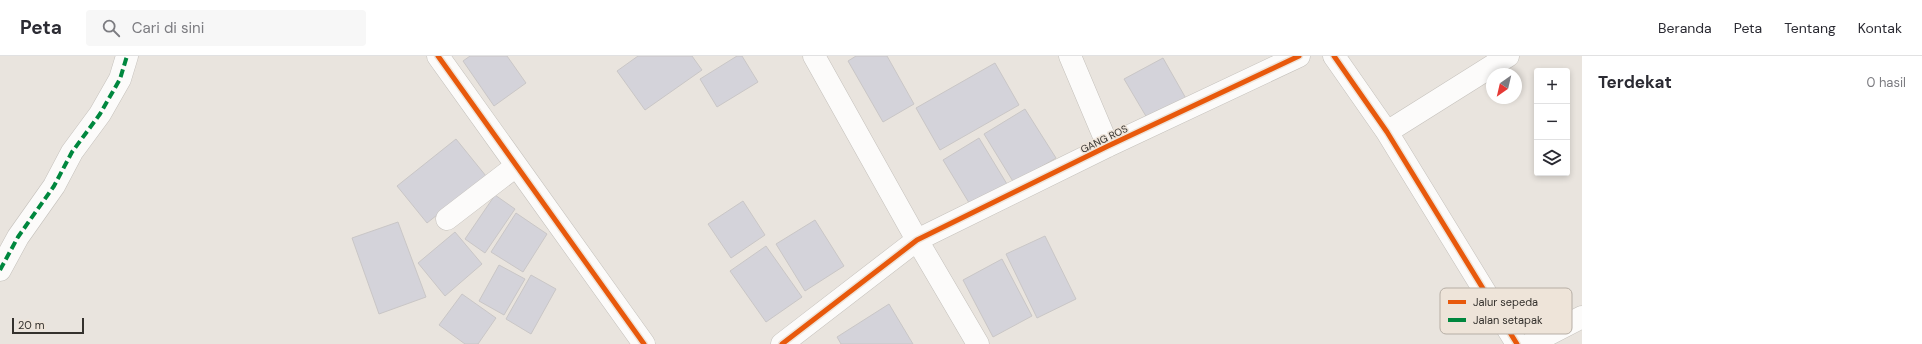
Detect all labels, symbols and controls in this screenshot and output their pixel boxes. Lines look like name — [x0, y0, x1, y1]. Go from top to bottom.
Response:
search box — [86, 10, 366, 46]
text: Peta — [20, 15, 62, 40]
icon: search — [100, 17, 122, 39]
text: Cari di sini — [132, 18, 204, 38]
text: Beranda — [1658, 19, 1712, 37]
text: Peta — [1734, 19, 1762, 37]
text: Tentang — [1784, 19, 1836, 37]
text: Kontak — [1858, 19, 1902, 37]
north arrow — [1486, 68, 1522, 104]
map controls — [1534, 68, 1570, 176]
button: + — [1534, 68, 1570, 104]
text: Terdekat — [1598, 71, 1672, 93]
text: 0 hasil — [1867, 74, 1906, 91]
button: − — [1534, 104, 1570, 140]
street label: GANG ROS — [1078, 122, 1130, 156]
button: layers — [1534, 140, 1570, 176]
legend — [1440, 288, 1572, 334]
text: Jalur sepeda — [1473, 295, 1538, 309]
text: Jalan setapak — [1473, 313, 1543, 327]
scale bar — [12, 316, 84, 335]
text: 20 m — [18, 318, 44, 332]

